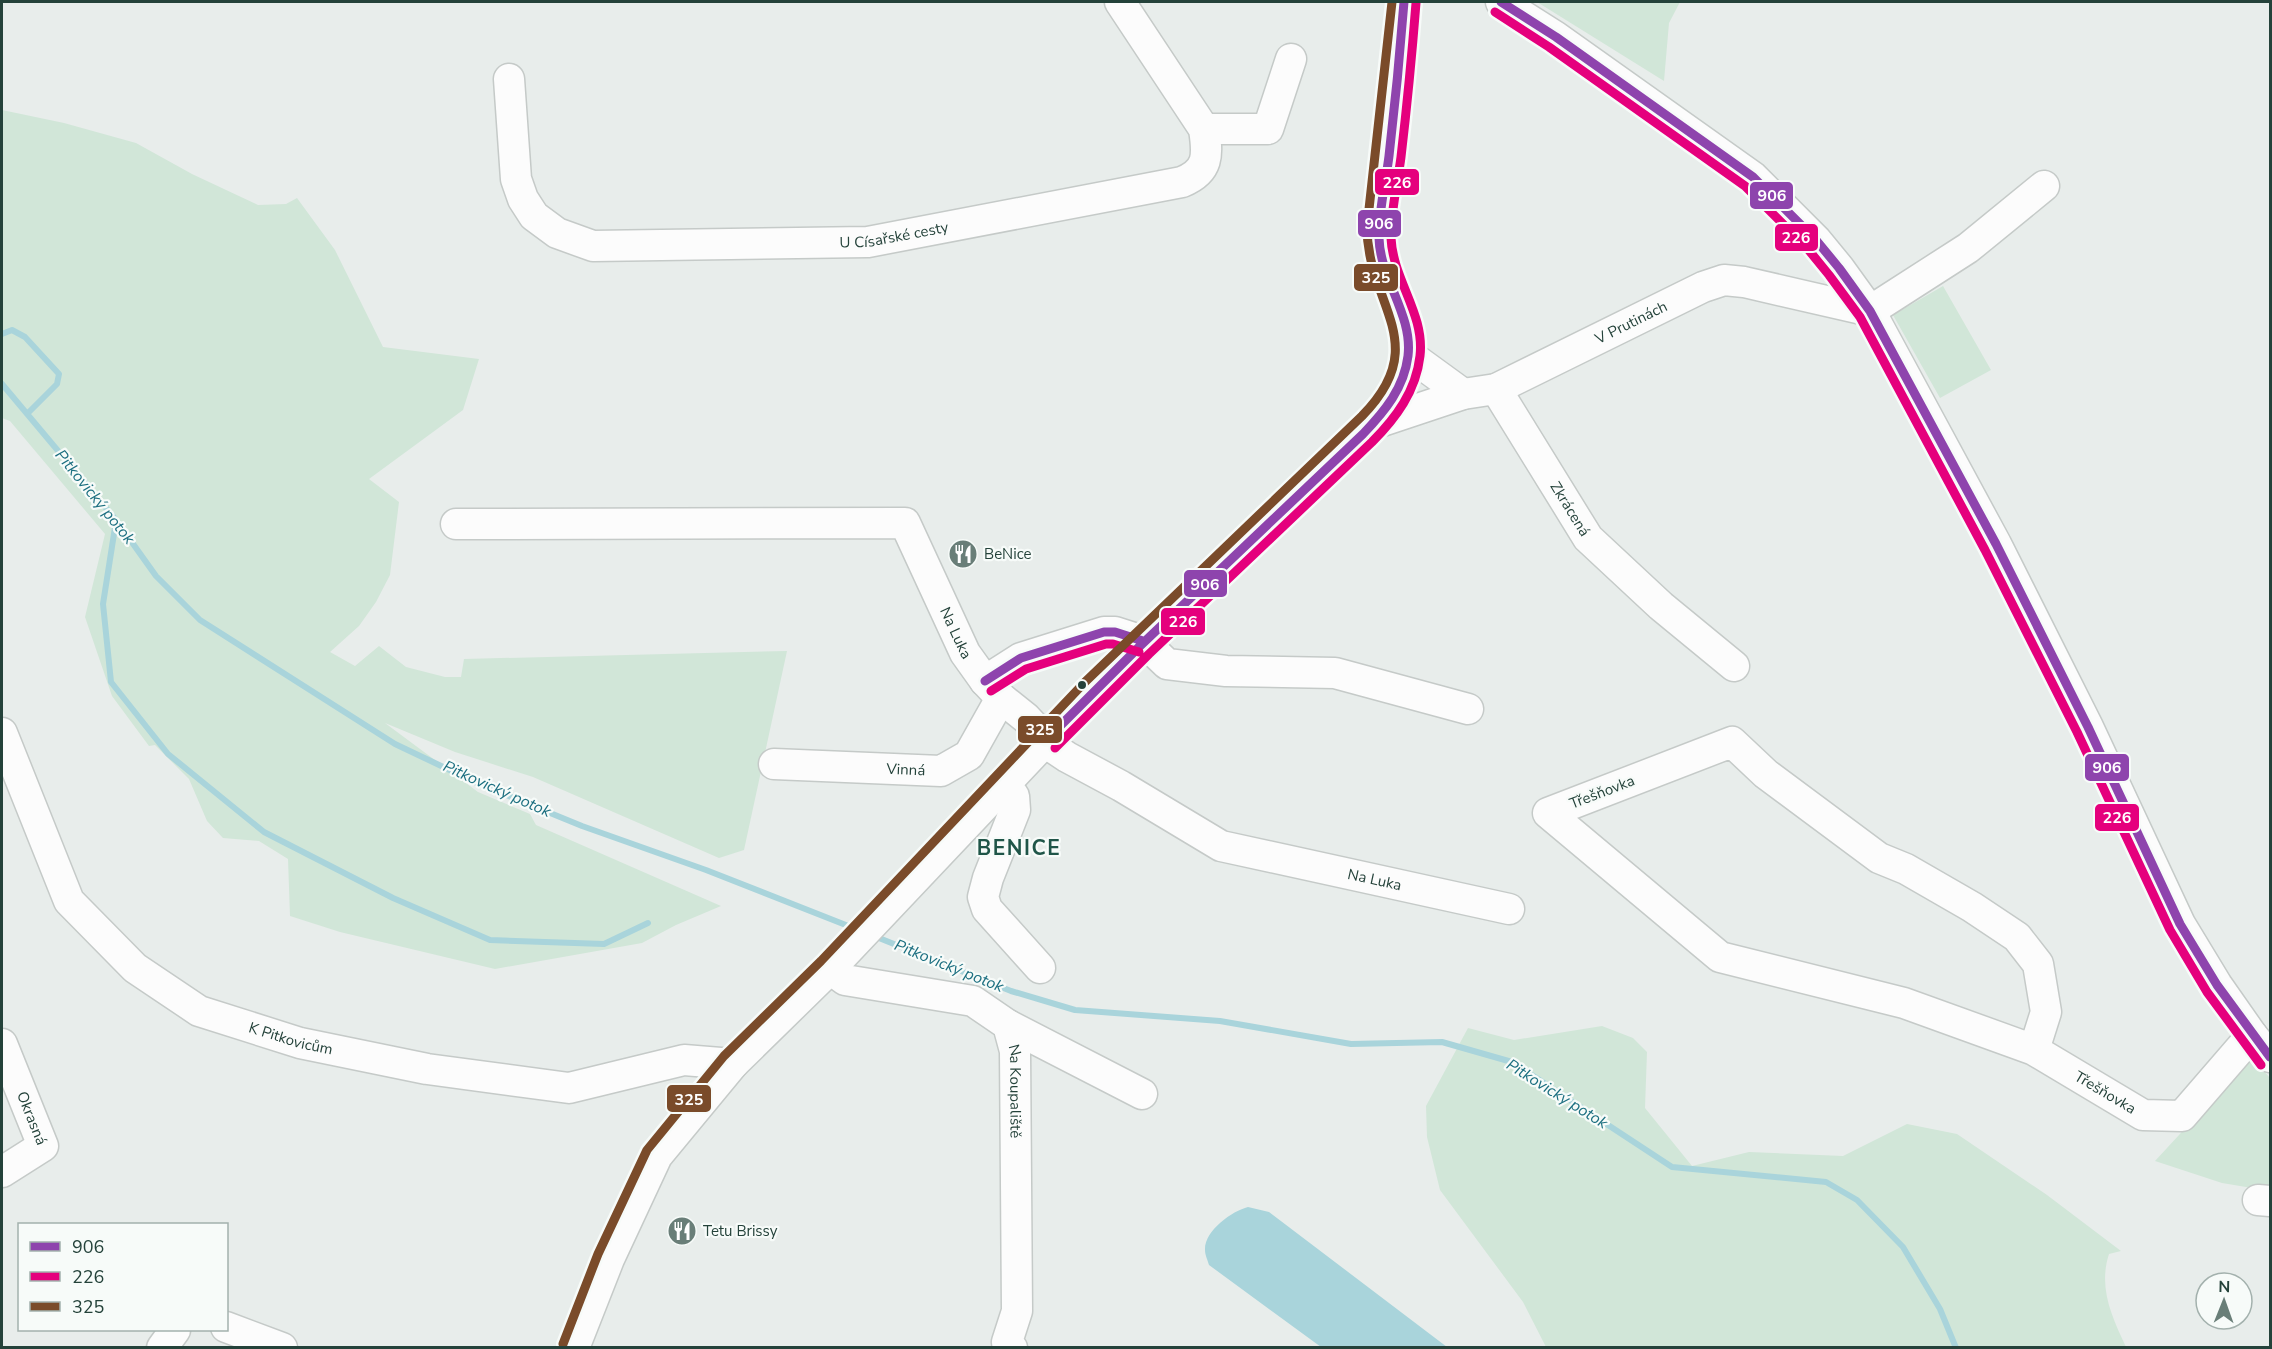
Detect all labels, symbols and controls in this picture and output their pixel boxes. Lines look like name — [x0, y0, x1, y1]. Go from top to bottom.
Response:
line badge: 226 — [1374, 168, 1420, 196]
text: 226 — [1383, 172, 1411, 194]
line badge: 906 — [1749, 181, 1794, 210]
text: 906 — [1758, 185, 1786, 207]
line badge: 906 — [1357, 209, 1402, 238]
text: 906 — [1365, 213, 1393, 235]
street label: U Císařské cesty — [839, 217, 950, 252]
line badge: 226 — [1774, 223, 1819, 252]
text: 226 — [1782, 227, 1810, 249]
line badge: 325 — [1353, 263, 1399, 292]
text: 325 — [1362, 267, 1390, 289]
street label: V Prutinách — [1591, 296, 1671, 349]
water label: Pitkovický potok — [50, 445, 141, 550]
street label: Zkrácená — [1546, 478, 1595, 540]
restaurant icon: BeNice — [947, 538, 979, 570]
place label: BeNice — [984, 544, 1031, 564]
line badge: 906 — [1183, 569, 1228, 598]
text: 906 — [1191, 574, 1219, 596]
street label: Na Luka — [935, 604, 976, 663]
line badge: 226 — [1160, 607, 1206, 636]
text: 226 — [1169, 611, 1197, 633]
unlabelled marker — [1076, 679, 1088, 691]
line badge: 325 — [1017, 715, 1063, 744]
text: 325 — [1026, 719, 1054, 741]
line badge: 906 — [2084, 753, 2130, 782]
water label: Pitkovický potok — [440, 755, 555, 823]
text: 906 — [2093, 757, 2121, 779]
street label: Vinná — [885, 759, 926, 780]
street label: Třešňovka — [1567, 770, 1637, 814]
line badge: 226 — [2094, 803, 2140, 832]
text: 226 — [2103, 807, 2131, 829]
district label: BENICE — [977, 834, 1061, 862]
street label: Na Luka — [1346, 864, 1404, 895]
water label: Pitkovický potok — [891, 934, 1008, 998]
street label: K Pitkovicům — [246, 1017, 335, 1059]
street label: Na Koupaliště — [1004, 1042, 1026, 1138]
water label: Pitkovický potok — [1502, 1054, 1613, 1135]
street label: Třešňovka — [2071, 1066, 2140, 1119]
line badge: 325 — [666, 1084, 712, 1113]
street label: Okrasná — [12, 1089, 52, 1148]
text: 325 — [675, 1089, 703, 1111]
restaurant icon: Tetu Brissy — [666, 1215, 698, 1247]
place label: Tetu Brissy — [703, 1221, 778, 1241]
legend — [18, 1223, 228, 1331]
text: 906 — [72, 1235, 104, 1259]
text: 226 — [72, 1265, 104, 1289]
north arrow — [2194, 1271, 2254, 1331]
text: N — [2218, 1276, 2230, 1298]
text: 325 — [72, 1295, 104, 1319]

